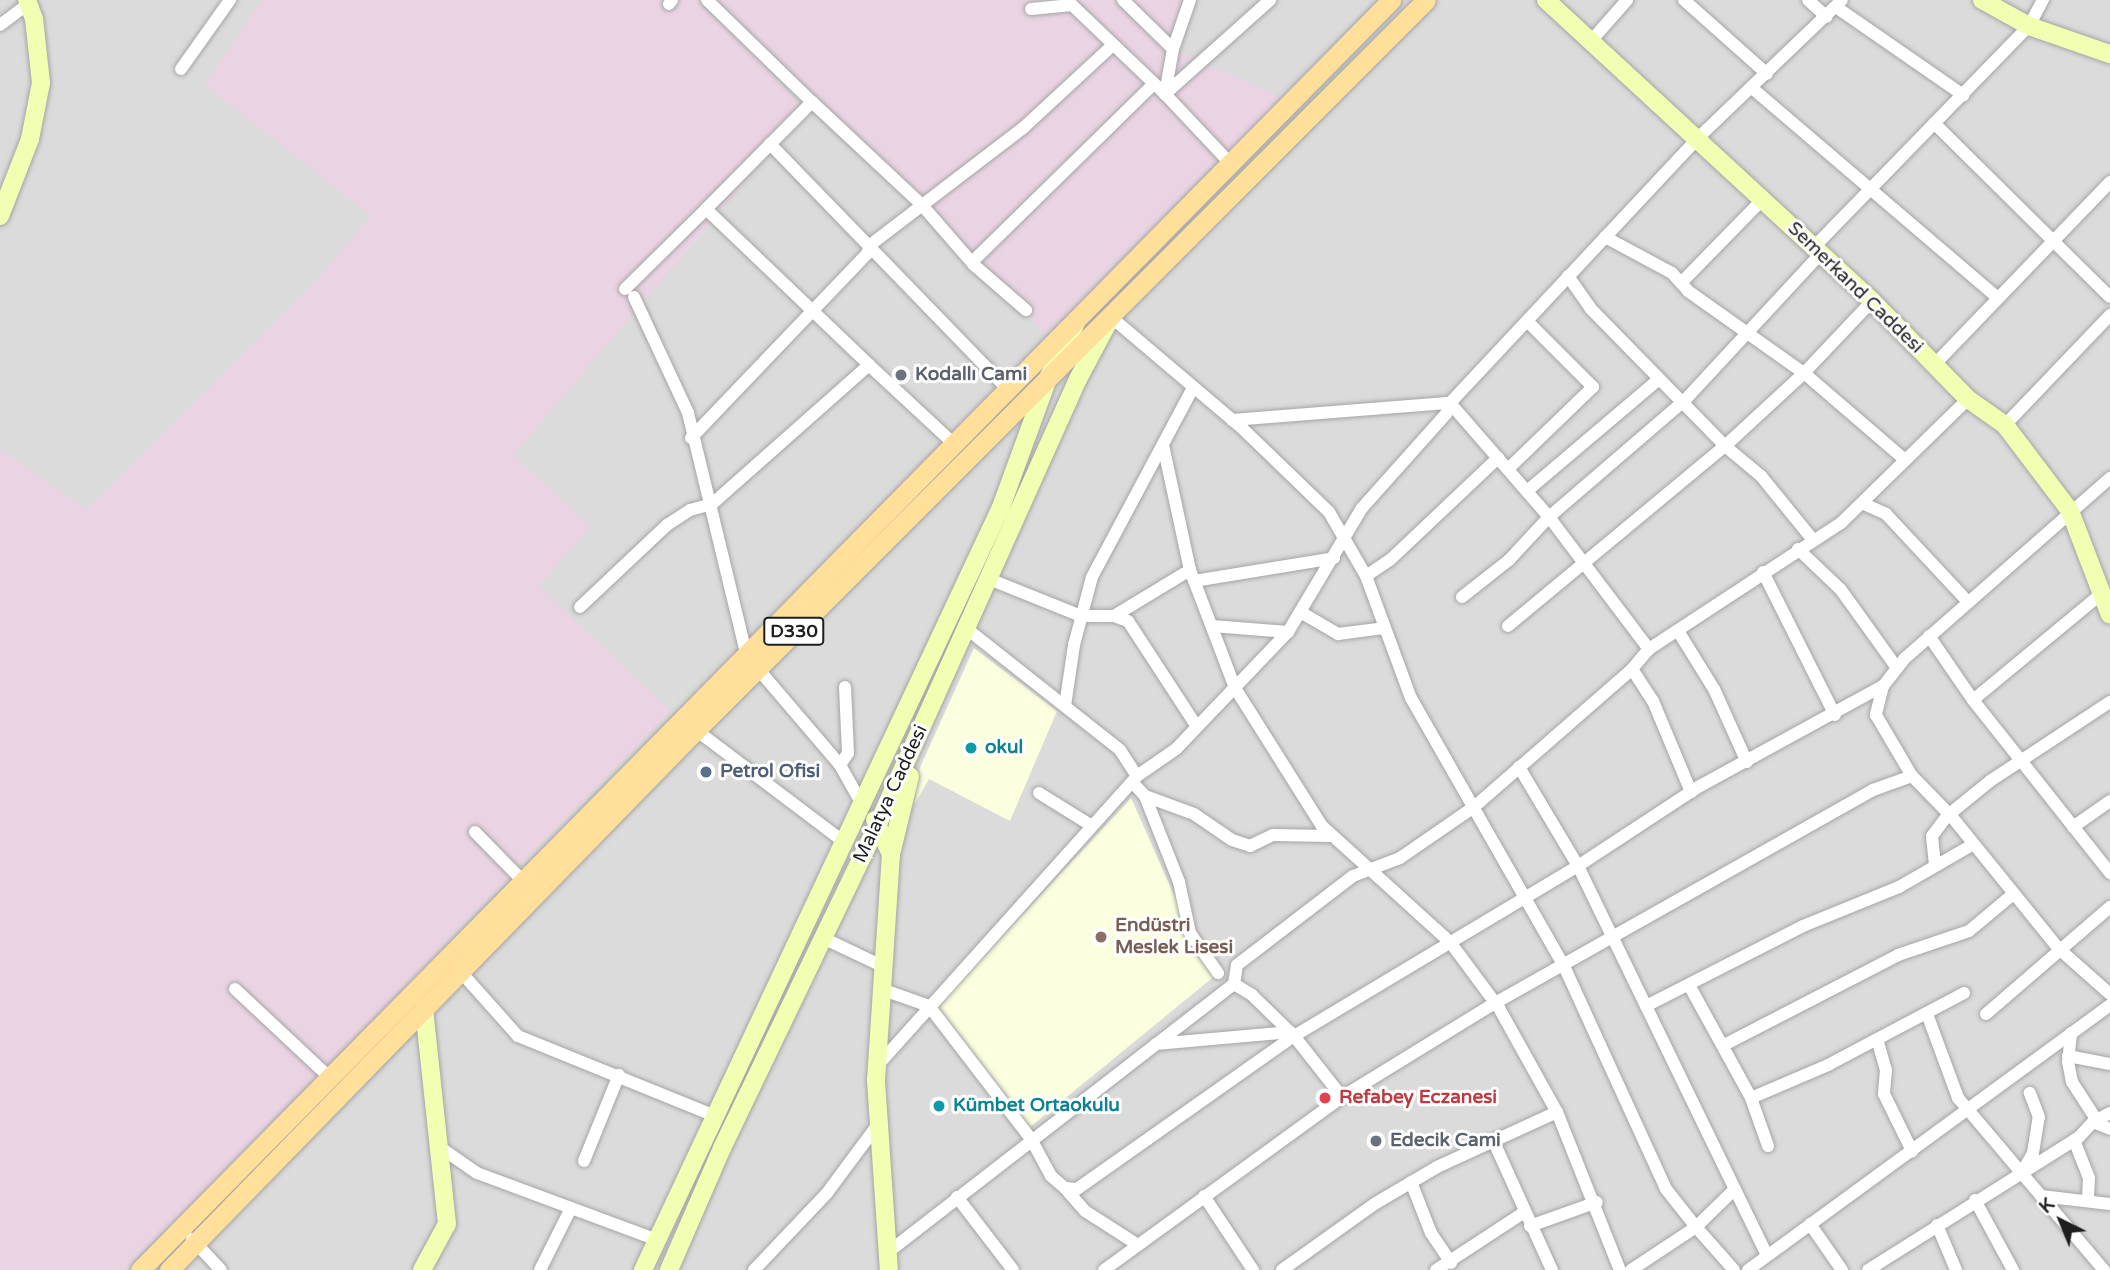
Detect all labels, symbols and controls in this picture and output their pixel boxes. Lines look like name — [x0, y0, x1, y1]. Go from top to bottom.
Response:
street label: Semerkand Caddesi — [1782, 217, 1928, 359]
place label: Kodallı Cami — [915, 364, 1027, 386]
marker: Kodallı Cami — [893, 367, 909, 383]
road number: D330 — [762, 616, 826, 646]
street label: Malatya Caddesi — [849, 721, 933, 867]
place label: okul — [985, 737, 1023, 759]
marker: okul — [963, 740, 979, 756]
place label: Petrol Ofisi — [720, 761, 820, 783]
marker: Petrol Ofisi — [698, 764, 714, 780]
place label: Endüstri Meslek Lisesi — [1115, 915, 1233, 959]
marker: Endüstri Meslek Lisesi — [1093, 929, 1109, 945]
place label: Refabey Eczanesi — [1339, 1087, 1497, 1109]
marker: Refabey Eczanesi — [1317, 1090, 1333, 1106]
place label: Kümbet Ortaokulu — [953, 1095, 1120, 1117]
marker: Kümbet Ortaokulu — [931, 1098, 947, 1114]
place label: Edecik Cami — [1390, 1130, 1501, 1152]
marker: Edecik Cami — [1368, 1133, 1384, 1149]
north arrow — [2026, 1186, 2096, 1256]
text: K — [2035, 1193, 2059, 1218]

